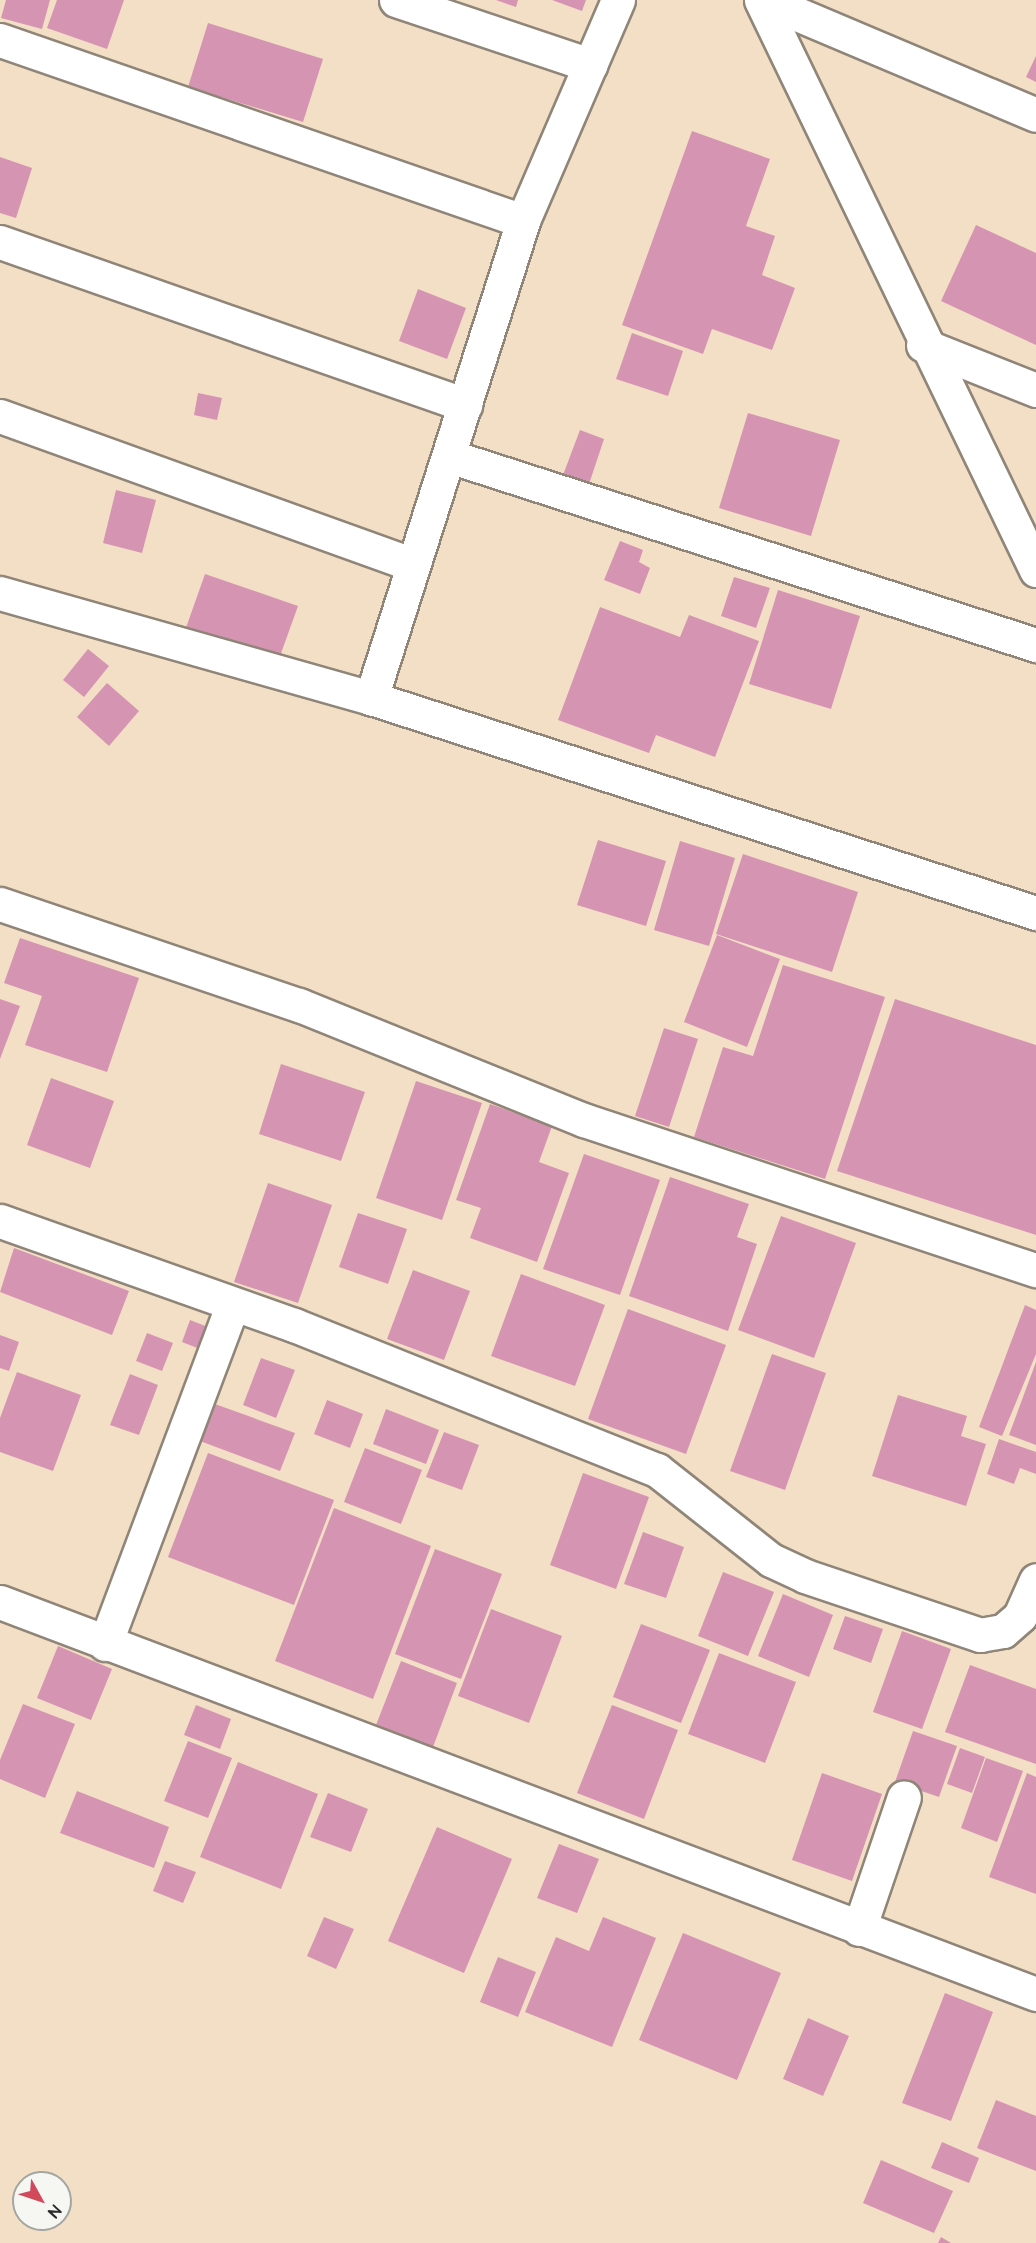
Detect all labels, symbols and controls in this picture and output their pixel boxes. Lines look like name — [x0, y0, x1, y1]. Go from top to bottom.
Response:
north arrow — [12, 2171, 72, 2231]
text: N — [43, 2200, 66, 2222]

